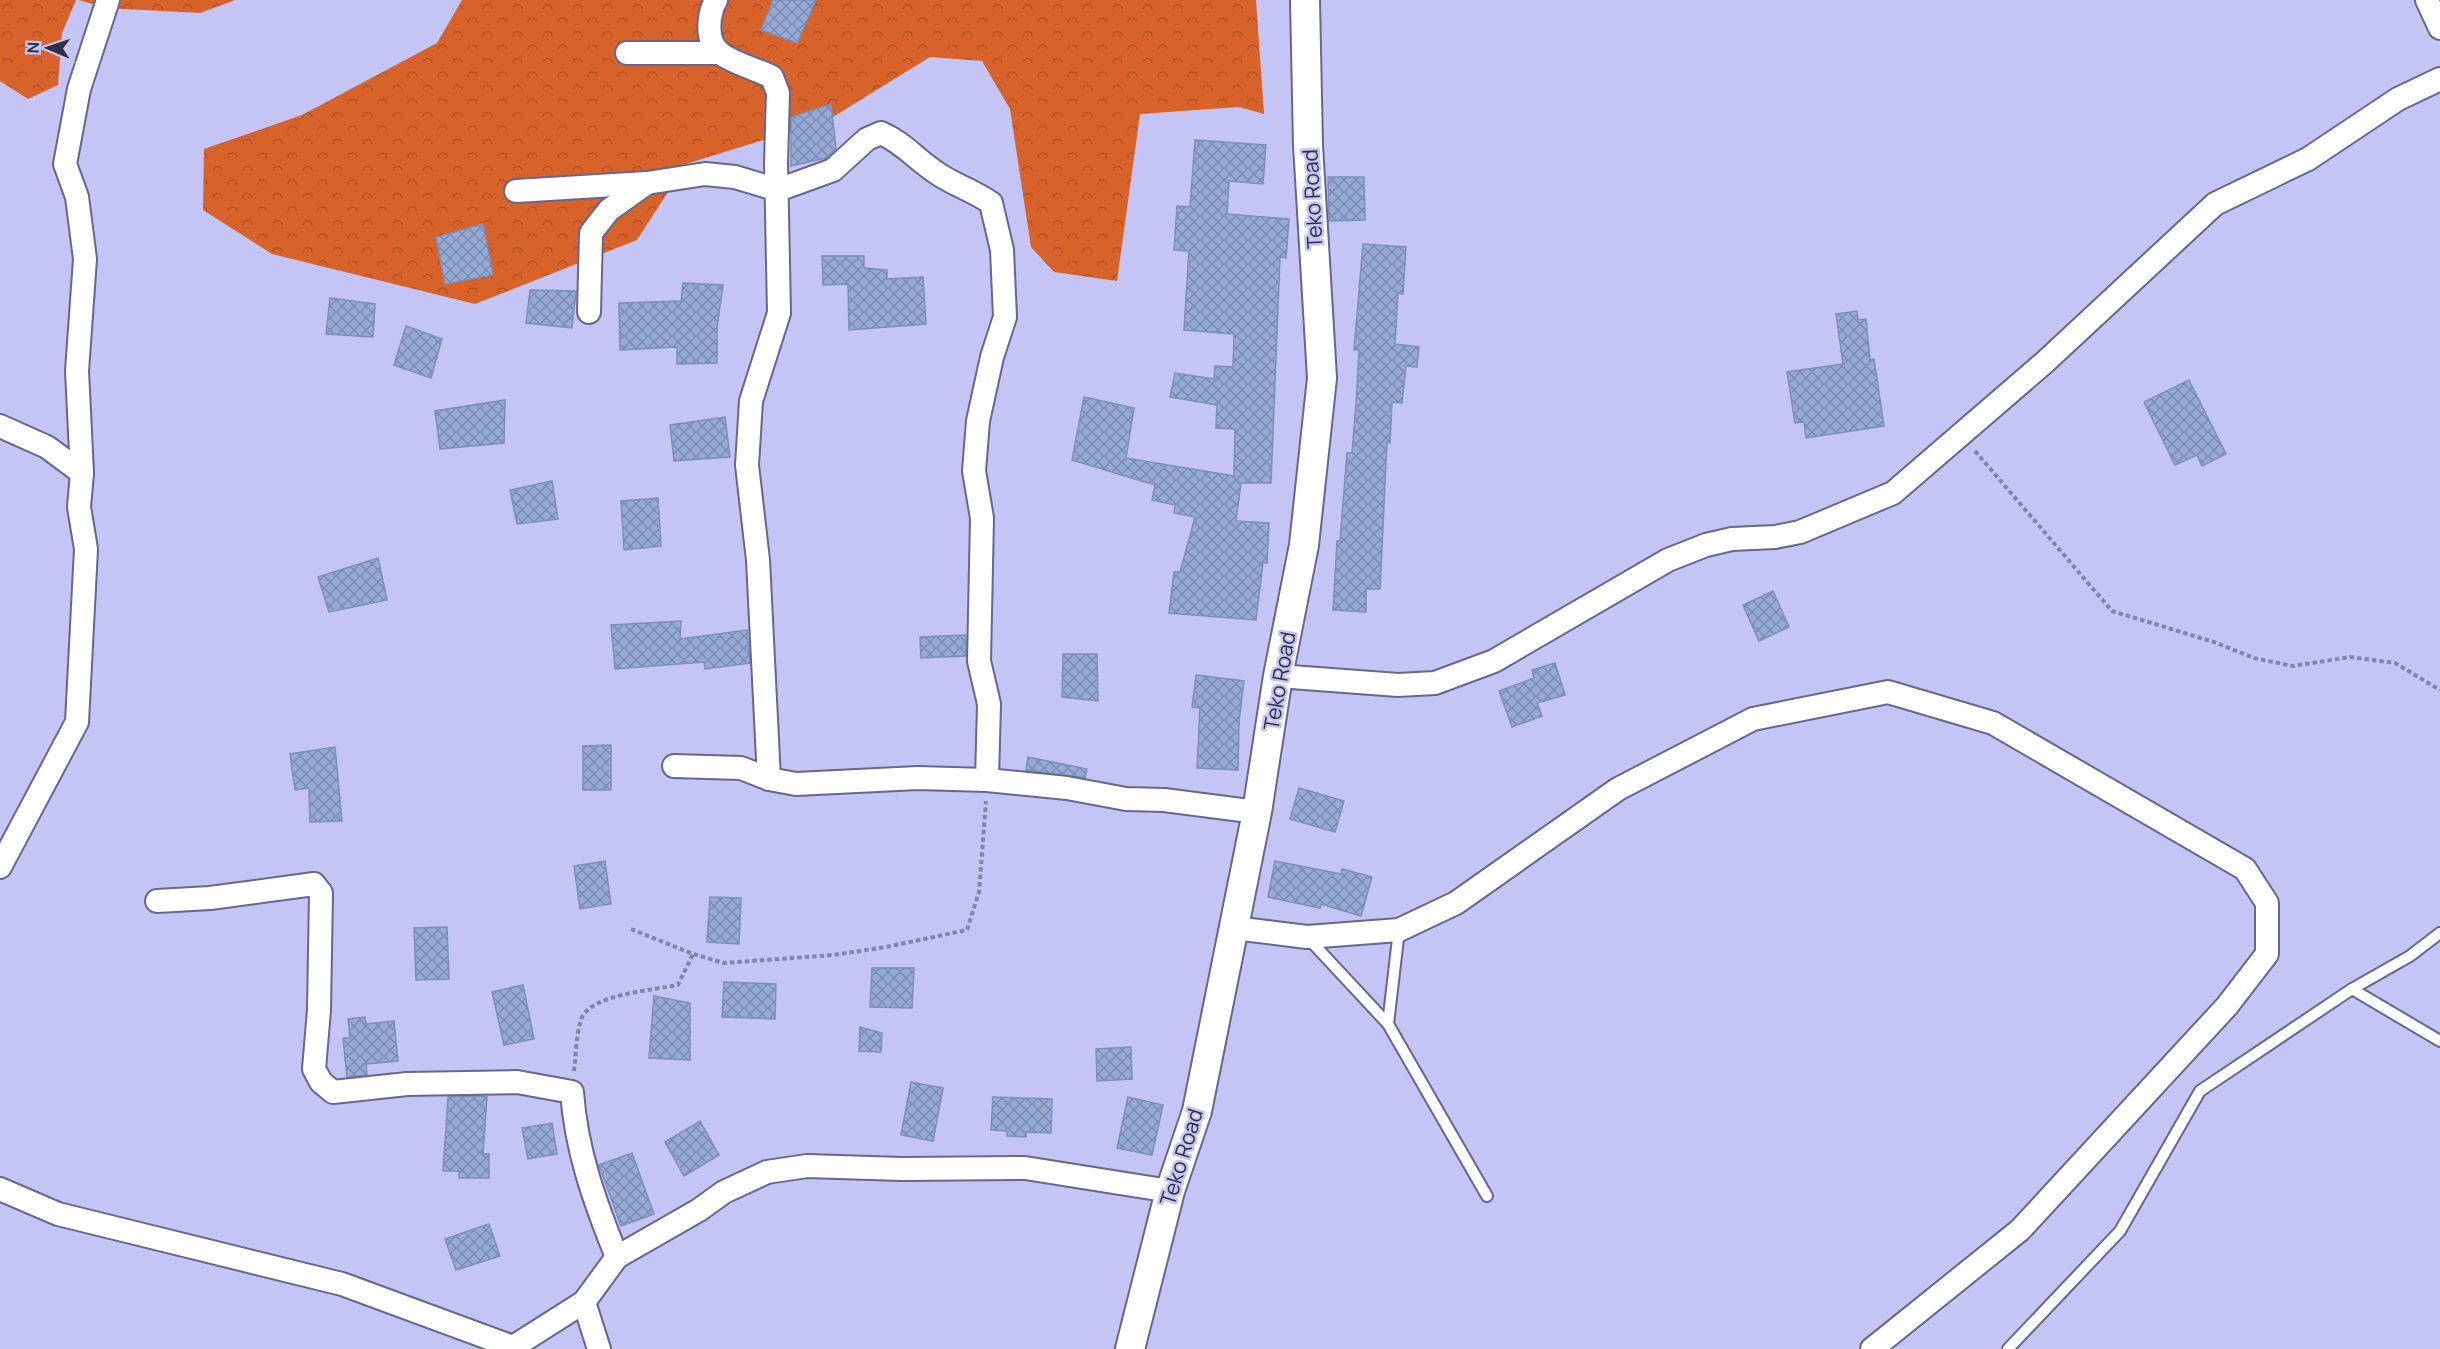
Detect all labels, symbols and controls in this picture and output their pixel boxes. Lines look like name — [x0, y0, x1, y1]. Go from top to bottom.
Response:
north arrow — [18, 18, 78, 78]
text: N — [22, 41, 44, 54]
street label: Teko Road — [1295, 148, 1329, 250]
street label: Teko Road — [1257, 629, 1301, 733]
street label: Teko Road — [1153, 1105, 1209, 1209]

